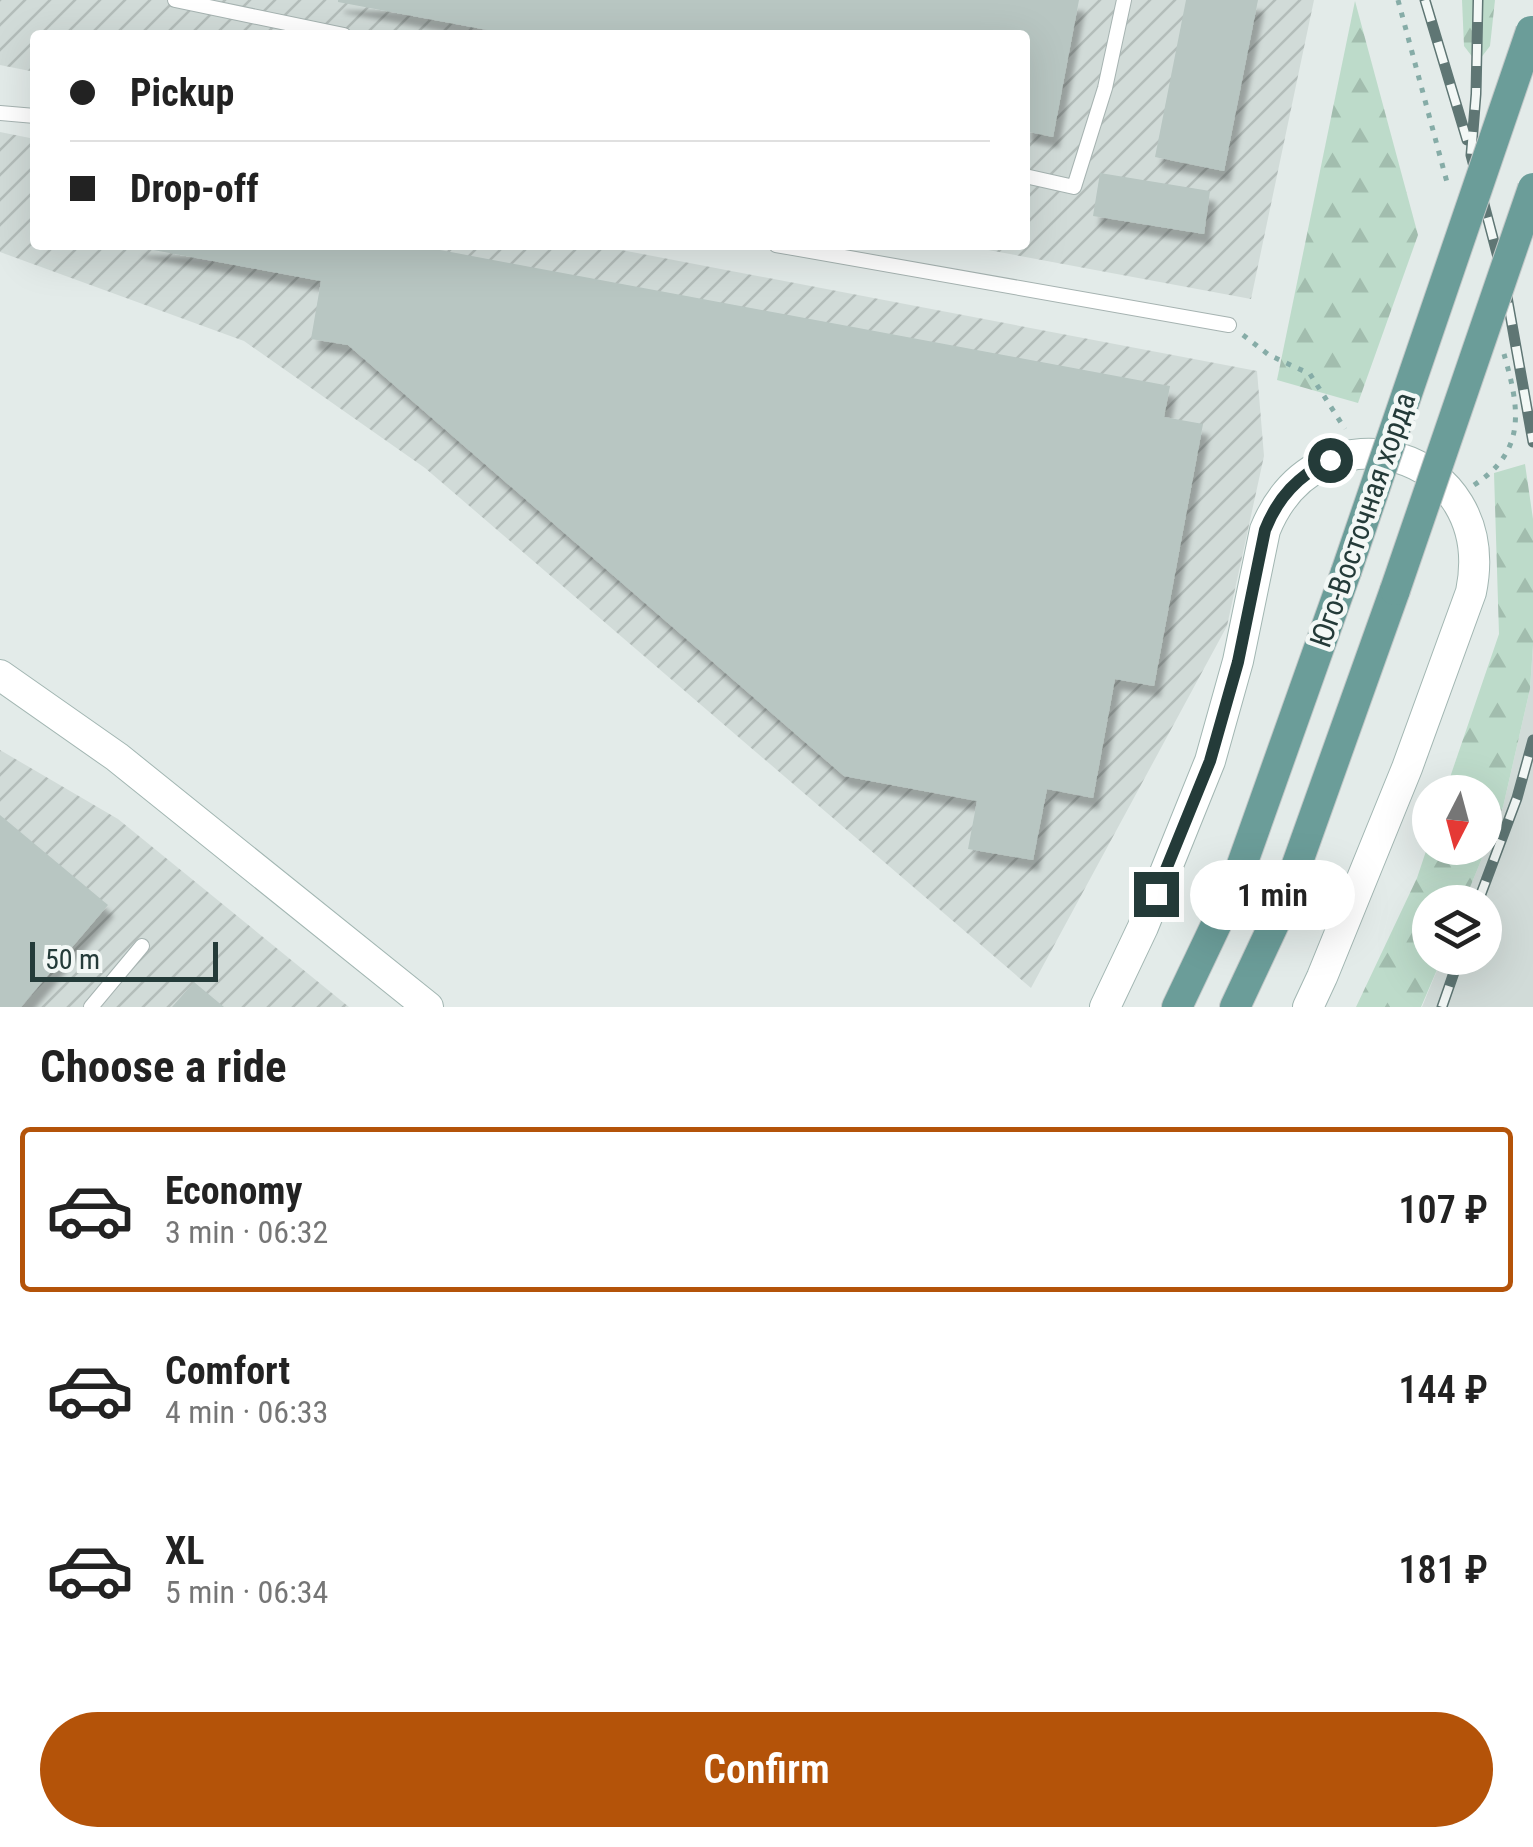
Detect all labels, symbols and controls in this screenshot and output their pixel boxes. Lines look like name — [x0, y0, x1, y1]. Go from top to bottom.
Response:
text: Pickup — [130, 71, 234, 115]
text: Drop-off — [130, 167, 259, 211]
street label: Юго-Восточная хорда — [1302, 388, 1423, 652]
route start — [1308, 438, 1353, 483]
north arrow — [1412, 775, 1502, 865]
map controls — [1412, 775, 1502, 975]
callout: 1 min — [1191, 859, 1356, 929]
route end — [1134, 872, 1179, 917]
text: 1 min — [1237, 876, 1308, 914]
button: layers — [1412, 885, 1502, 975]
scale bar — [30, 937, 218, 981]
text: 50 m — [45, 943, 100, 976]
text: Choose a ride — [40, 1040, 287, 1093]
icon: car — [45, 1165, 135, 1255]
text: Economy — [165, 1169, 302, 1213]
text: 107 ₽ — [1398, 1188, 1488, 1232]
text: 3 min · 06:32 — [165, 1213, 328, 1251]
icon: car — [45, 1345, 135, 1435]
text: Comfort — [165, 1349, 290, 1393]
text: 144 ₽ — [1398, 1368, 1488, 1412]
text: 4 min · 06:33 — [165, 1393, 328, 1431]
icon: car — [45, 1525, 135, 1615]
text: XL — [165, 1529, 204, 1573]
text: 181 ₽ — [1398, 1548, 1488, 1592]
text: 5 min · 06:34 — [165, 1573, 328, 1611]
button: Confirm — [40, 1712, 1493, 1827]

